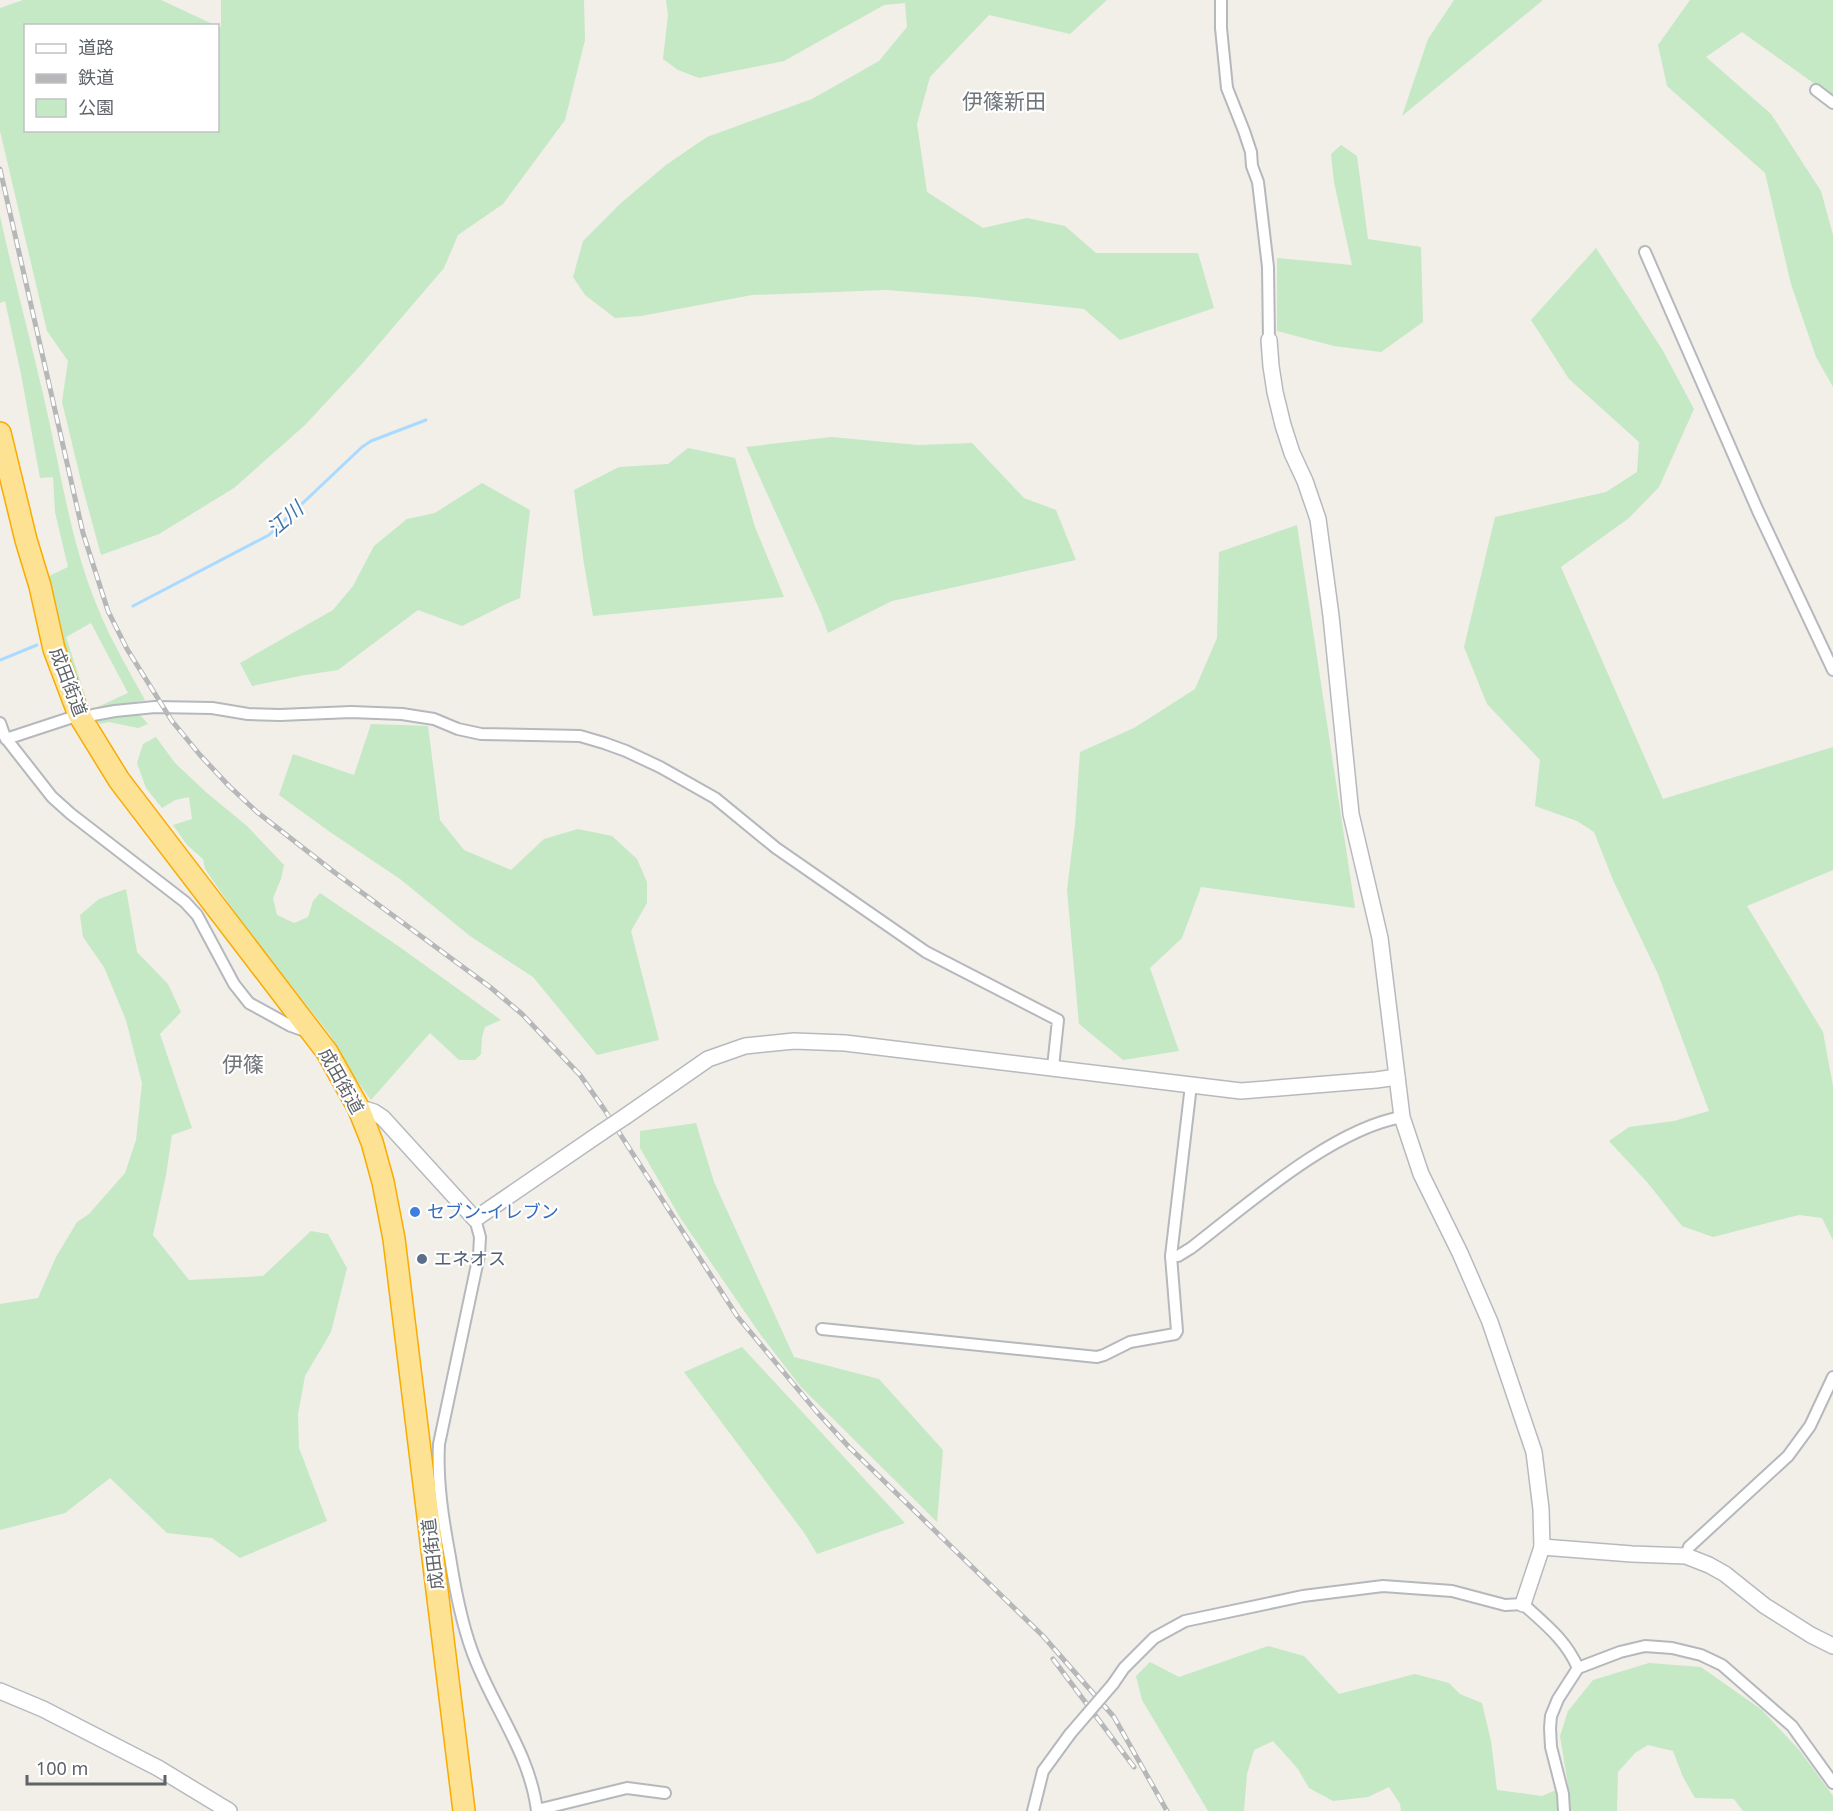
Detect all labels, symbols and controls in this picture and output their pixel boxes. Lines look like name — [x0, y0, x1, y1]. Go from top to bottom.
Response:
legend — [24, 24, 219, 132]
text: 道路 — [78, 35, 114, 59]
text: 鉄道 — [78, 65, 114, 89]
district label: 伊篠新田 — [962, 87, 1046, 115]
text: 公園 — [78, 95, 114, 119]
water label: 江川 — [261, 494, 310, 542]
street label: 成田街道 — [45, 644, 93, 720]
street label: 成田街道 — [314, 1043, 370, 1118]
district label: 伊篠 — [222, 1050, 264, 1078]
place label: セブン-イレブン — [427, 1199, 559, 1223]
marker: セブン-イレブン — [408, 1205, 422, 1219]
place label: エネオス — [434, 1246, 506, 1270]
marker: エネオス — [415, 1252, 429, 1266]
street label: 成田街道 — [416, 1517, 448, 1591]
scale bar — [27, 1748, 165, 1786]
text: 100 m — [36, 1756, 88, 1780]

